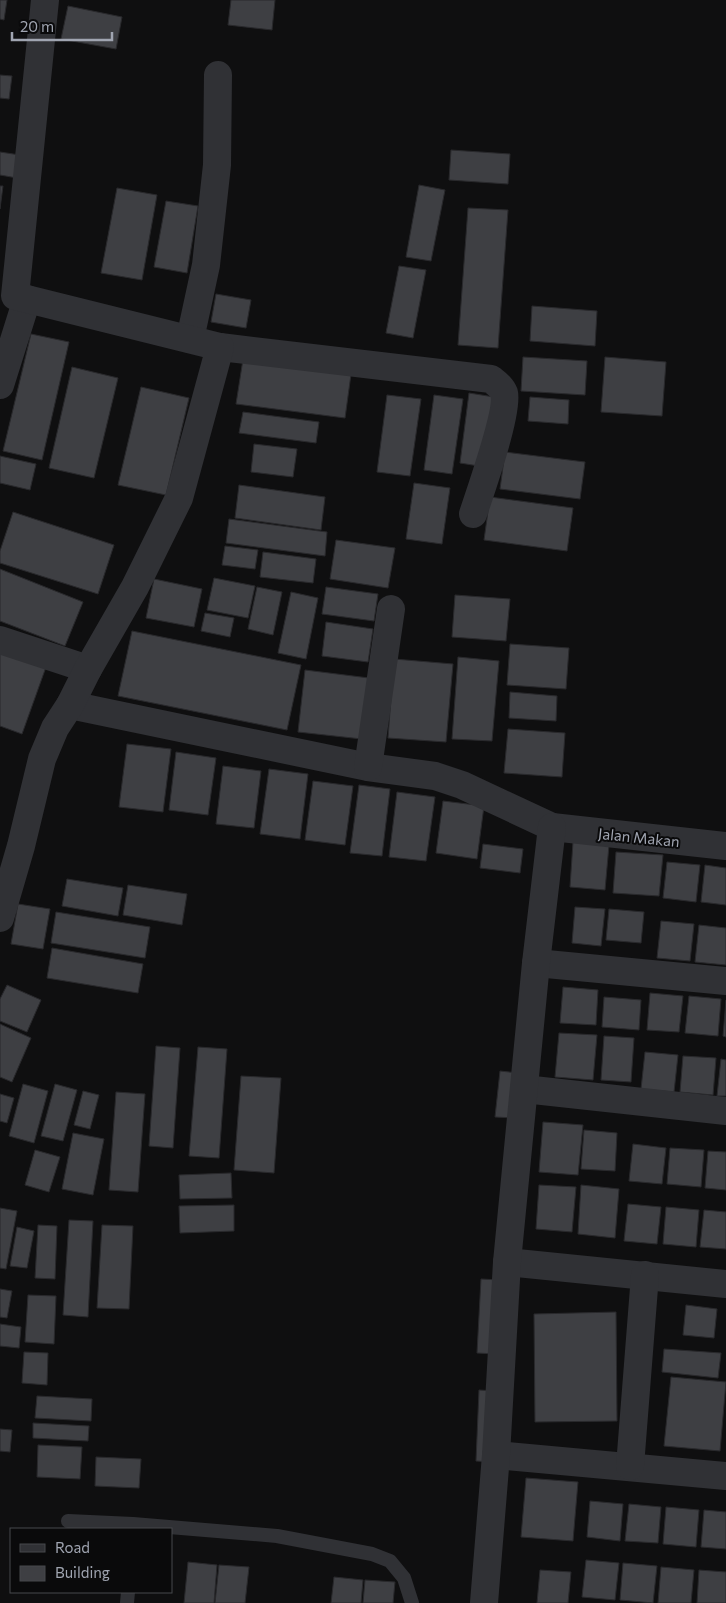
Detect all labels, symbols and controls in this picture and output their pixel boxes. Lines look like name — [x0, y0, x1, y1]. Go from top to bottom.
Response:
scale bar — [12, 10, 112, 42]
text: 20 m — [20, 17, 54, 35]
street label: Jalan Makan — [597, 824, 681, 850]
legend — [10, 1528, 172, 1593]
text: Road — [55, 1538, 90, 1556]
text: Building — [55, 1563, 110, 1581]

